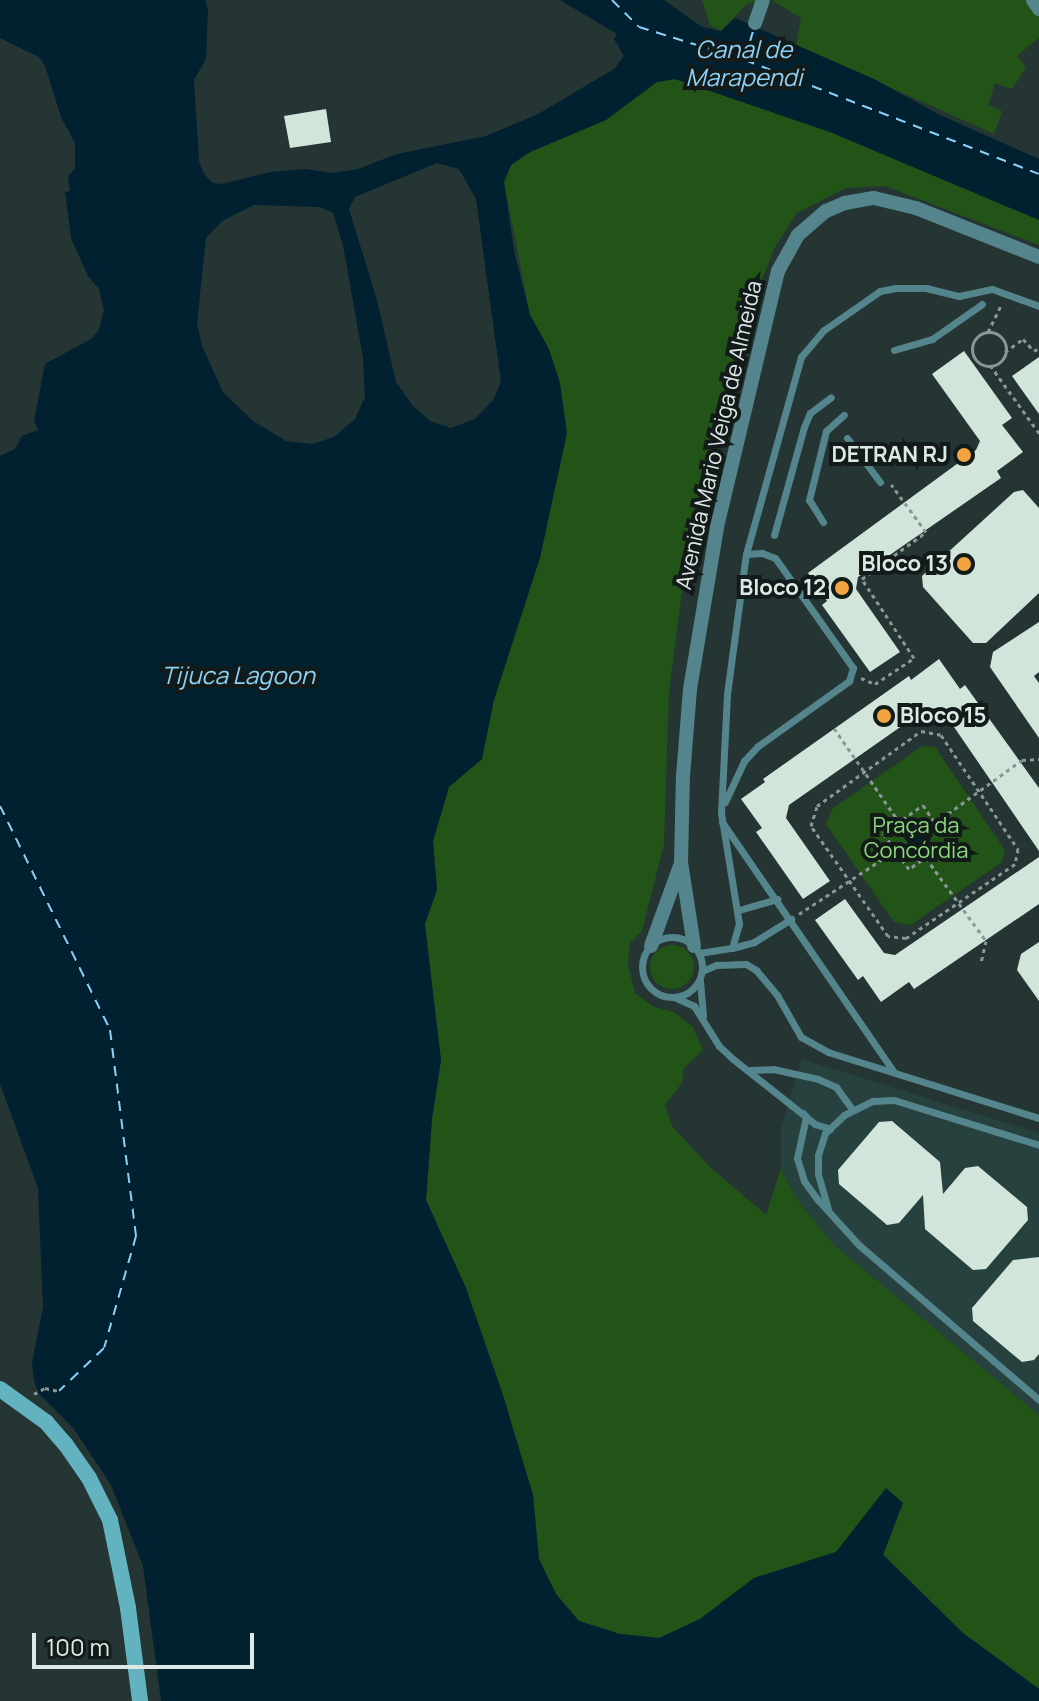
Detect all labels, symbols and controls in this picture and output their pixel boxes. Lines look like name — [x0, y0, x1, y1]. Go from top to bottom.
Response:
water label: Canal de Marapendi — [686, 35, 802, 91]
street label: Avenida Mario Veiga de Almeida — [671, 278, 767, 592]
place label: DETRAN RJ — [831, 442, 948, 468]
marker: DETRAN RJ — [955, 446, 973, 464]
place label: Bloco 13 — [862, 551, 948, 577]
marker: Bloco 13 — [955, 555, 973, 573]
place label: Bloco 12 — [739, 575, 826, 601]
marker: Bloco 12 — [833, 579, 851, 597]
water label: Tijuca Lagoon — [161, 661, 315, 689]
place label: Bloco 15 — [900, 703, 987, 729]
marker: Bloco 15 — [875, 707, 893, 725]
park label: Praça da Concórdia — [864, 812, 968, 864]
scale bar — [36, 1617, 258, 1667]
text: 100 m — [46, 1630, 110, 1663]

